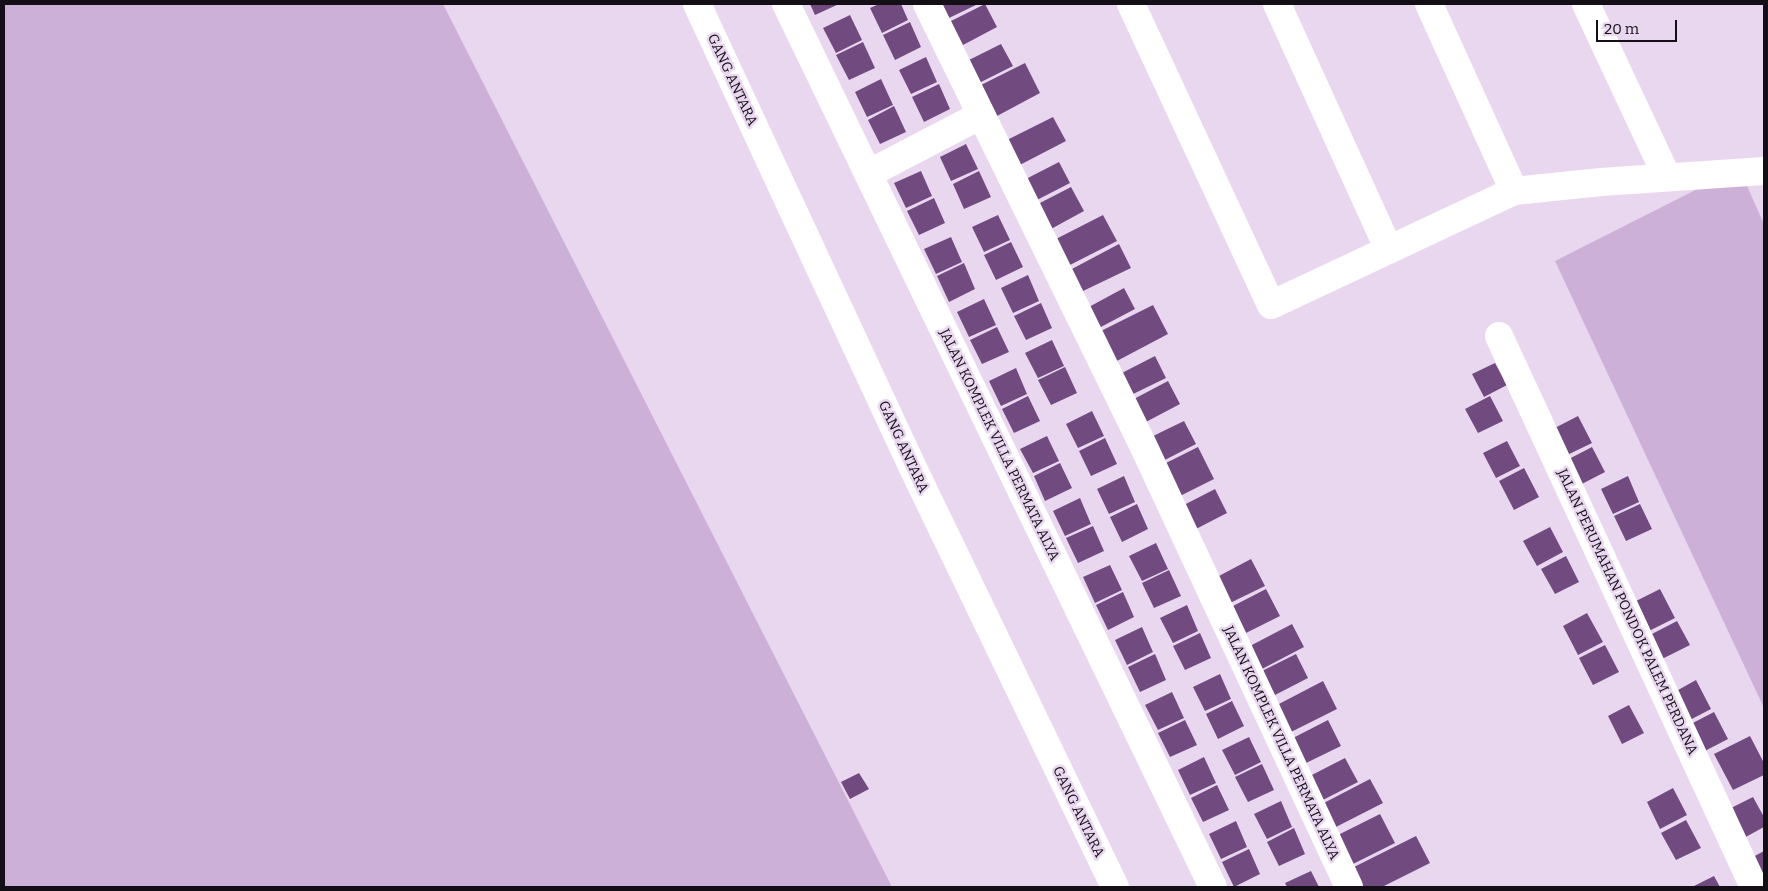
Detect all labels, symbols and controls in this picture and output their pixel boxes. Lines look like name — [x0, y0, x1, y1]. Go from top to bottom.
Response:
scale bar — [1598, 10, 1679, 42]
text: 20 m — [1604, 20, 1639, 38]
street label: GANG ANTARA — [703, 31, 761, 129]
street label: JALAN KOMPLEK VILLA PERMATA ALYA — [935, 326, 1063, 564]
street label: GANG ANTARA — [874, 398, 932, 496]
street label: JALAN PERUMAHAN PONDOK PALEM PERDANA — [1553, 466, 1701, 758]
street label: JALAN KOMPLEK VILLA PERMATA ALYA — [1219, 623, 1343, 863]
street label: GANG ANTARA — [1049, 764, 1107, 860]

